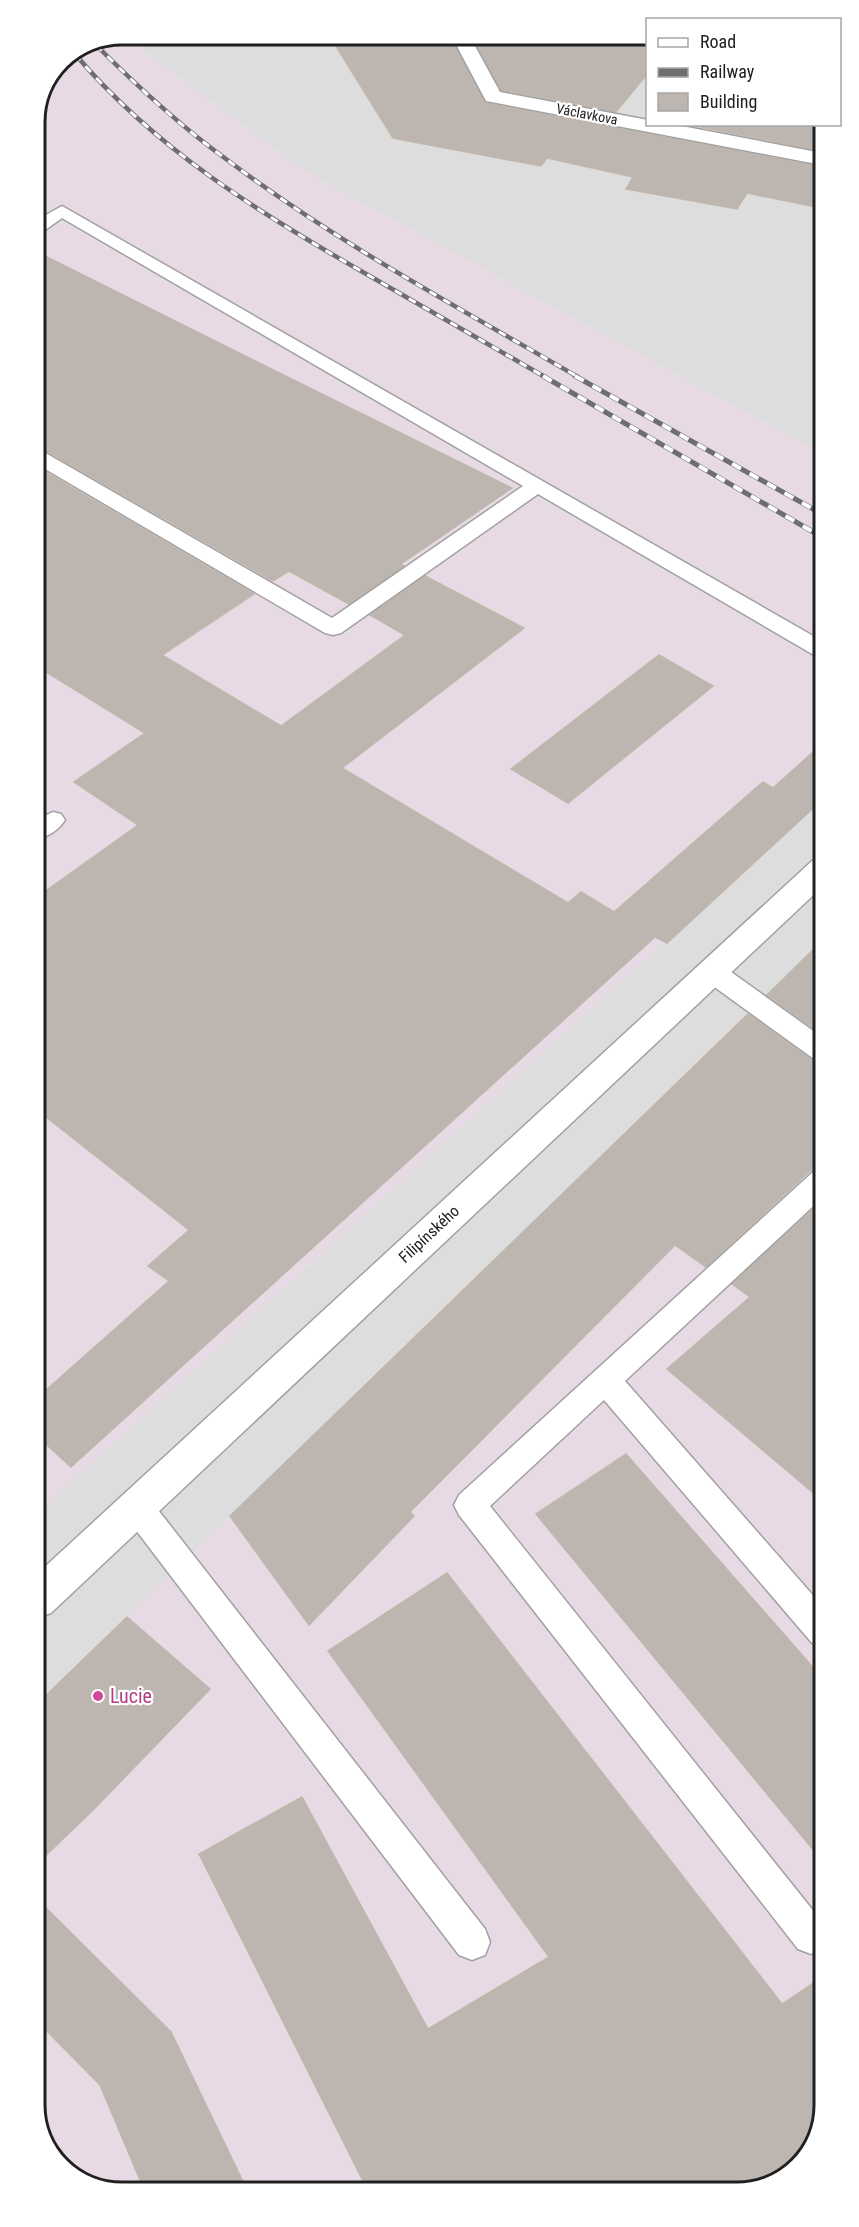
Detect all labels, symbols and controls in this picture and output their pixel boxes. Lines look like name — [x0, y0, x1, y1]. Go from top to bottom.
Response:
legend — [646, 18, 841, 126]
text: Road — [700, 31, 736, 52]
text: Railway — [700, 61, 755, 82]
text: Building — [700, 91, 757, 112]
street label: Václavkova — [555, 100, 619, 128]
street label: Filipínského — [395, 1201, 463, 1267]
place label: Lucie — [110, 1684, 152, 1708]
marker: Lucie — [91, 1689, 105, 1703]

